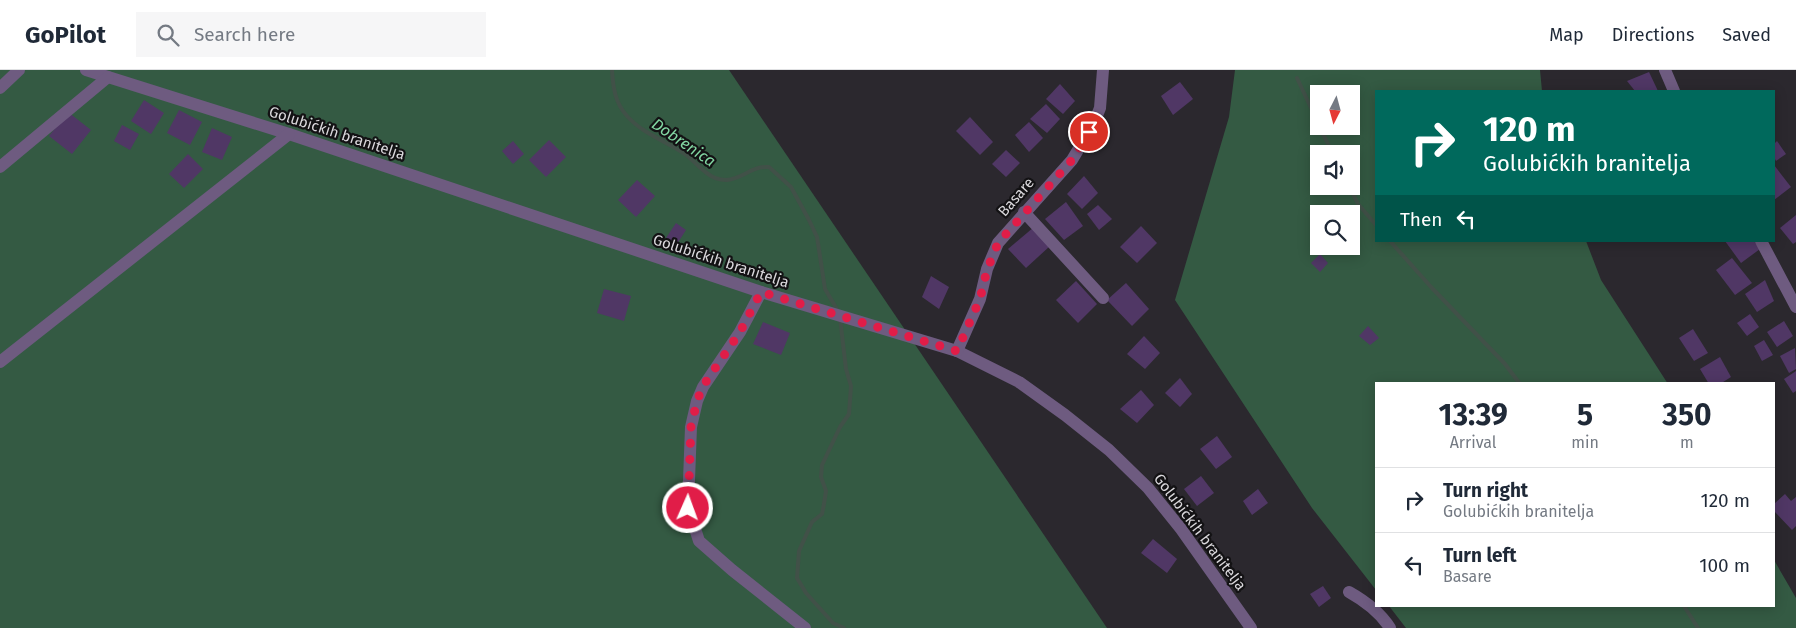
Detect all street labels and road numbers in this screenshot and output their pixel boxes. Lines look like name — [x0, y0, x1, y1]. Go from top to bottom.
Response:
street label: Golubićkih branitelja — [267, 103, 407, 163]
street label: Basare — [994, 174, 1038, 220]
street label: Golubićkih branitelja — [651, 231, 791, 291]
street label: Golubićkih branitelja — [1150, 470, 1250, 594]

